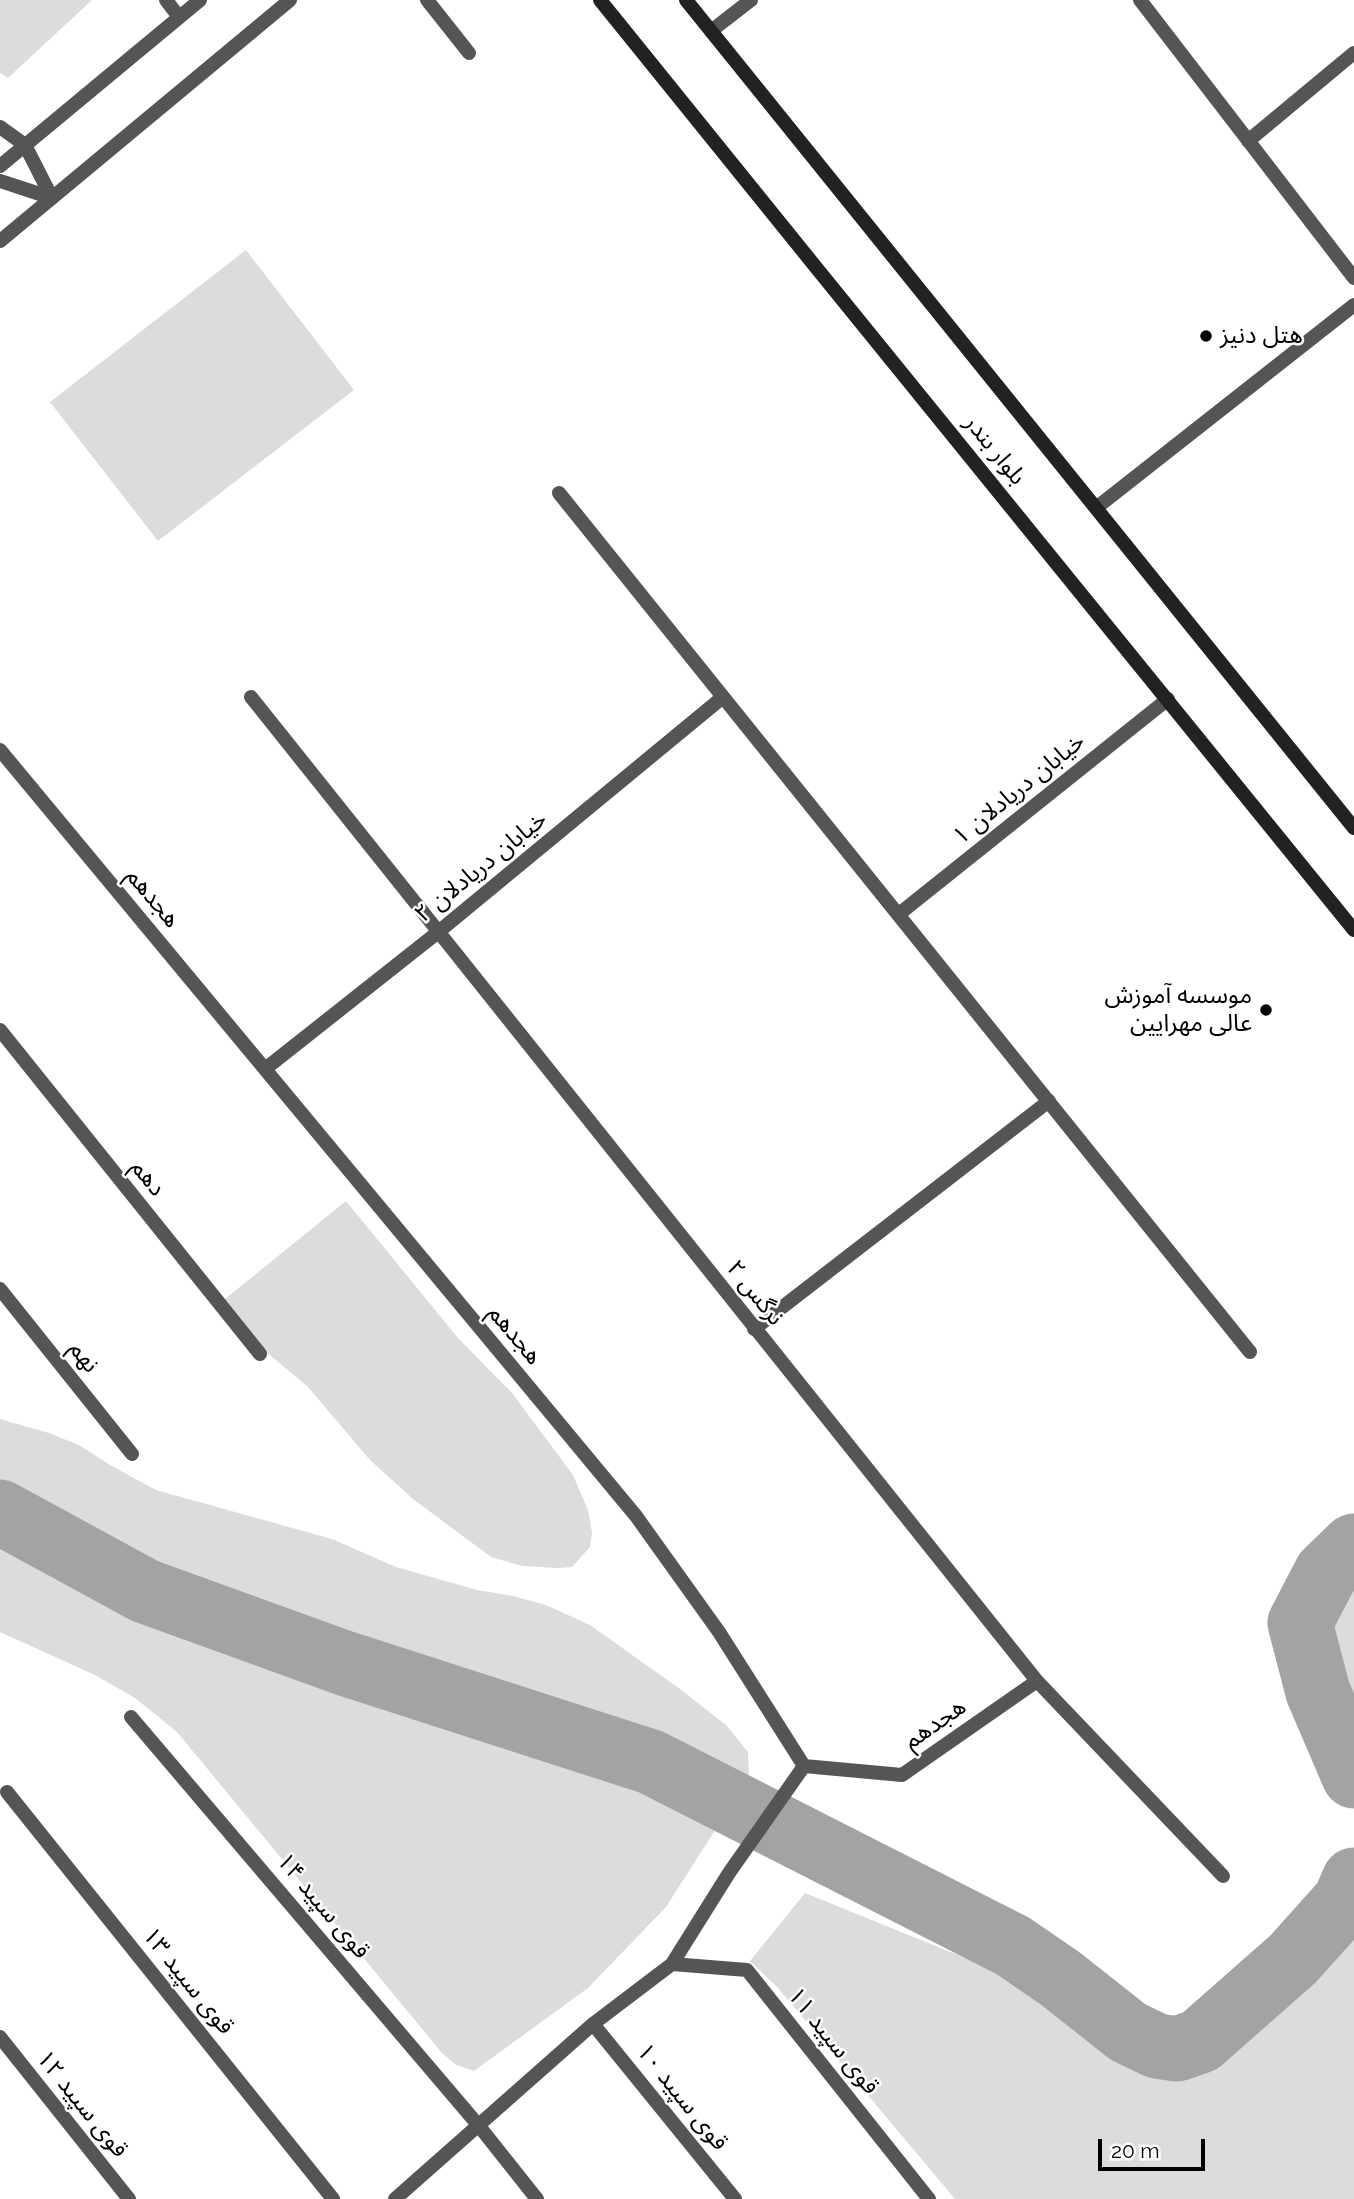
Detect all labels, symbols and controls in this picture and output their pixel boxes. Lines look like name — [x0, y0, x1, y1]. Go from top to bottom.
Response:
place label: هتل دنیز — [1220, 322, 1303, 350]
marker: هتل دنیز — [1198, 328, 1214, 344]
street label: بلوار بندر — [958, 409, 1032, 491]
street label: خیابان دریادلان ۱ — [947, 727, 1091, 851]
street label: خیابان دریادلان ۲ — [409, 805, 553, 929]
street label: هجدهم — [120, 862, 186, 934]
place label: موسسه آموزش عالی مهرایین — [1104, 982, 1252, 1038]
marker: موسسه آموزش عالی مهرایین — [1258, 1002, 1274, 1018]
street label: دهم — [125, 1154, 171, 1202]
street label: نرگس ۲ — [720, 1255, 790, 1331]
street label: هجدهم — [482, 1299, 548, 1371]
street label: نهم — [63, 1335, 105, 1379]
street label: هجدهم — [898, 1692, 972, 1756]
street label: قوی سپید ۱۴ — [270, 1847, 376, 1965]
street label: قوی سپید ۱۳ — [136, 1922, 240, 2040]
street label: قوی سپید ۱۱ — [781, 1982, 885, 2100]
street label: قوی سپید ۱۰ — [630, 2038, 734, 2156]
street label: قوی سپید ۱۲ — [30, 2045, 134, 2163]
scale bar — [1102, 2126, 1209, 2170]
text: 20 m — [1111, 2138, 1159, 2163]

